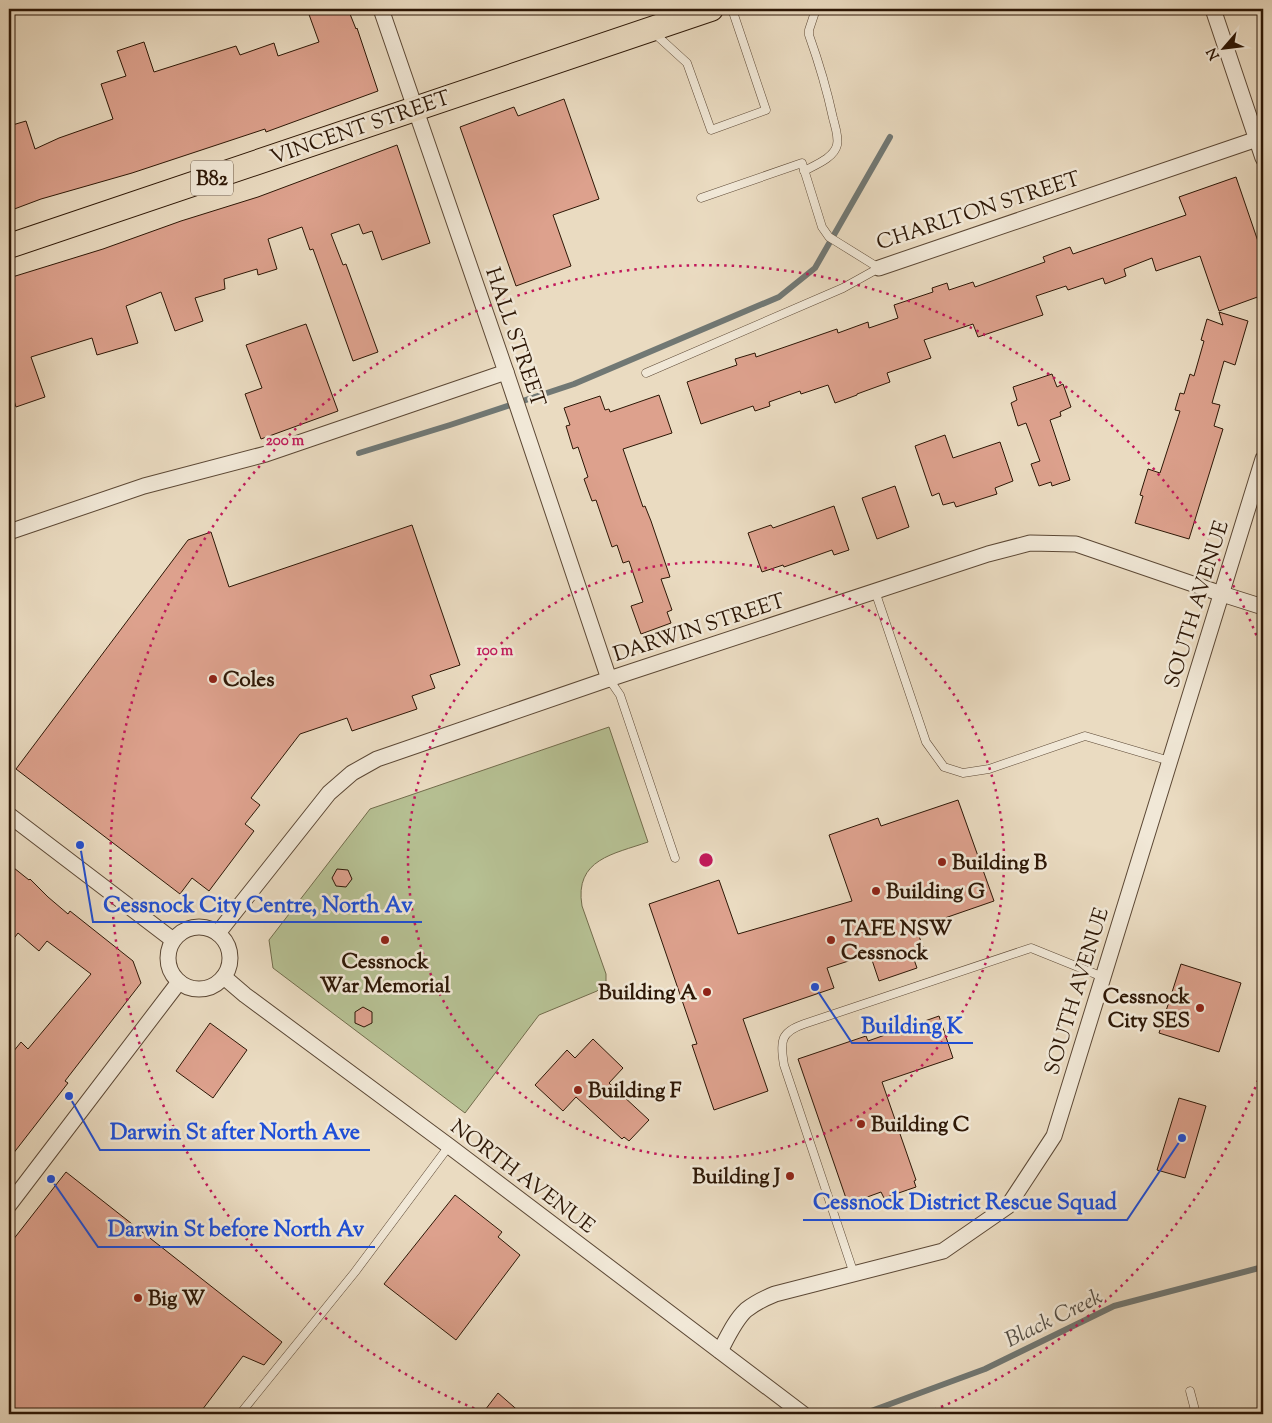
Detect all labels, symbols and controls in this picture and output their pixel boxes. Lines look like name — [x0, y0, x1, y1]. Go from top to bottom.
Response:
north arrow — [1200, 22, 1250, 72]
text: N — [1203, 44, 1226, 63]
street label: VINCENT STREET — [267, 84, 455, 174]
road number: B82 — [191, 160, 233, 196]
street label: CHARLTON STREET — [873, 165, 1085, 259]
street label: HALL STREET — [476, 264, 552, 412]
text: 200 m — [266, 431, 305, 452]
street label: SOUTH AVENUE — [1158, 517, 1238, 692]
street label: DARWIN STREET — [610, 587, 790, 671]
text: 100 m — [477, 641, 514, 662]
place label: Coles — [223, 666, 274, 696]
marker: Coles — [207, 673, 219, 685]
place label: Building B — [952, 849, 1048, 879]
centre of rings — [697, 851, 715, 869]
marker: Building B — [936, 856, 948, 868]
place label: Building G — [886, 878, 985, 908]
callout: Cessnock City Centre, North Av — [93, 885, 422, 922]
marker: Building G — [870, 885, 882, 897]
text: Cessnock City Centre, North Av — [103, 891, 413, 923]
street label: SOUTH AVENUE — [1038, 904, 1118, 1079]
place label: TAFE NSW Cessnock — [841, 915, 953, 969]
marker: Cessnock War Memorial — [379, 934, 391, 946]
marker: TAFE NSW Cessnock — [825, 934, 837, 946]
place label: Cessnock War Memorial — [320, 948, 450, 1002]
place label: Building A — [598, 979, 698, 1009]
place label: Cessnock City SES — [1103, 983, 1191, 1037]
marker: Building A — [701, 986, 713, 998]
marker: Cessnock City SES — [1194, 1002, 1206, 1014]
callout: Building K — [852, 1006, 973, 1043]
text: Building K — [861, 1012, 963, 1044]
place label: Building F — [588, 1077, 682, 1107]
marker: Building F — [572, 1084, 584, 1096]
place label: Building C — [871, 1111, 970, 1141]
callout: Darwin St after North Ave — [100, 1113, 370, 1150]
street label: NORTH AVENUE — [443, 1113, 601, 1242]
text: Darwin St after North Ave — [110, 1118, 360, 1150]
marker: Building C — [855, 1118, 867, 1130]
place label: Building J — [692, 1163, 781, 1193]
marker: Building J — [784, 1170, 796, 1182]
callout: Cessnock District Rescue Squad — [803, 1183, 1127, 1220]
text: Cessnock District Rescue Squad — [813, 1188, 1118, 1220]
callout: Darwin St before North Av — [98, 1210, 375, 1247]
text: Darwin St before North Av — [108, 1215, 365, 1247]
water label: Black Creek — [1000, 1282, 1108, 1357]
place label: Big W — [148, 1285, 206, 1315]
marker: Big W — [132, 1292, 144, 1304]

